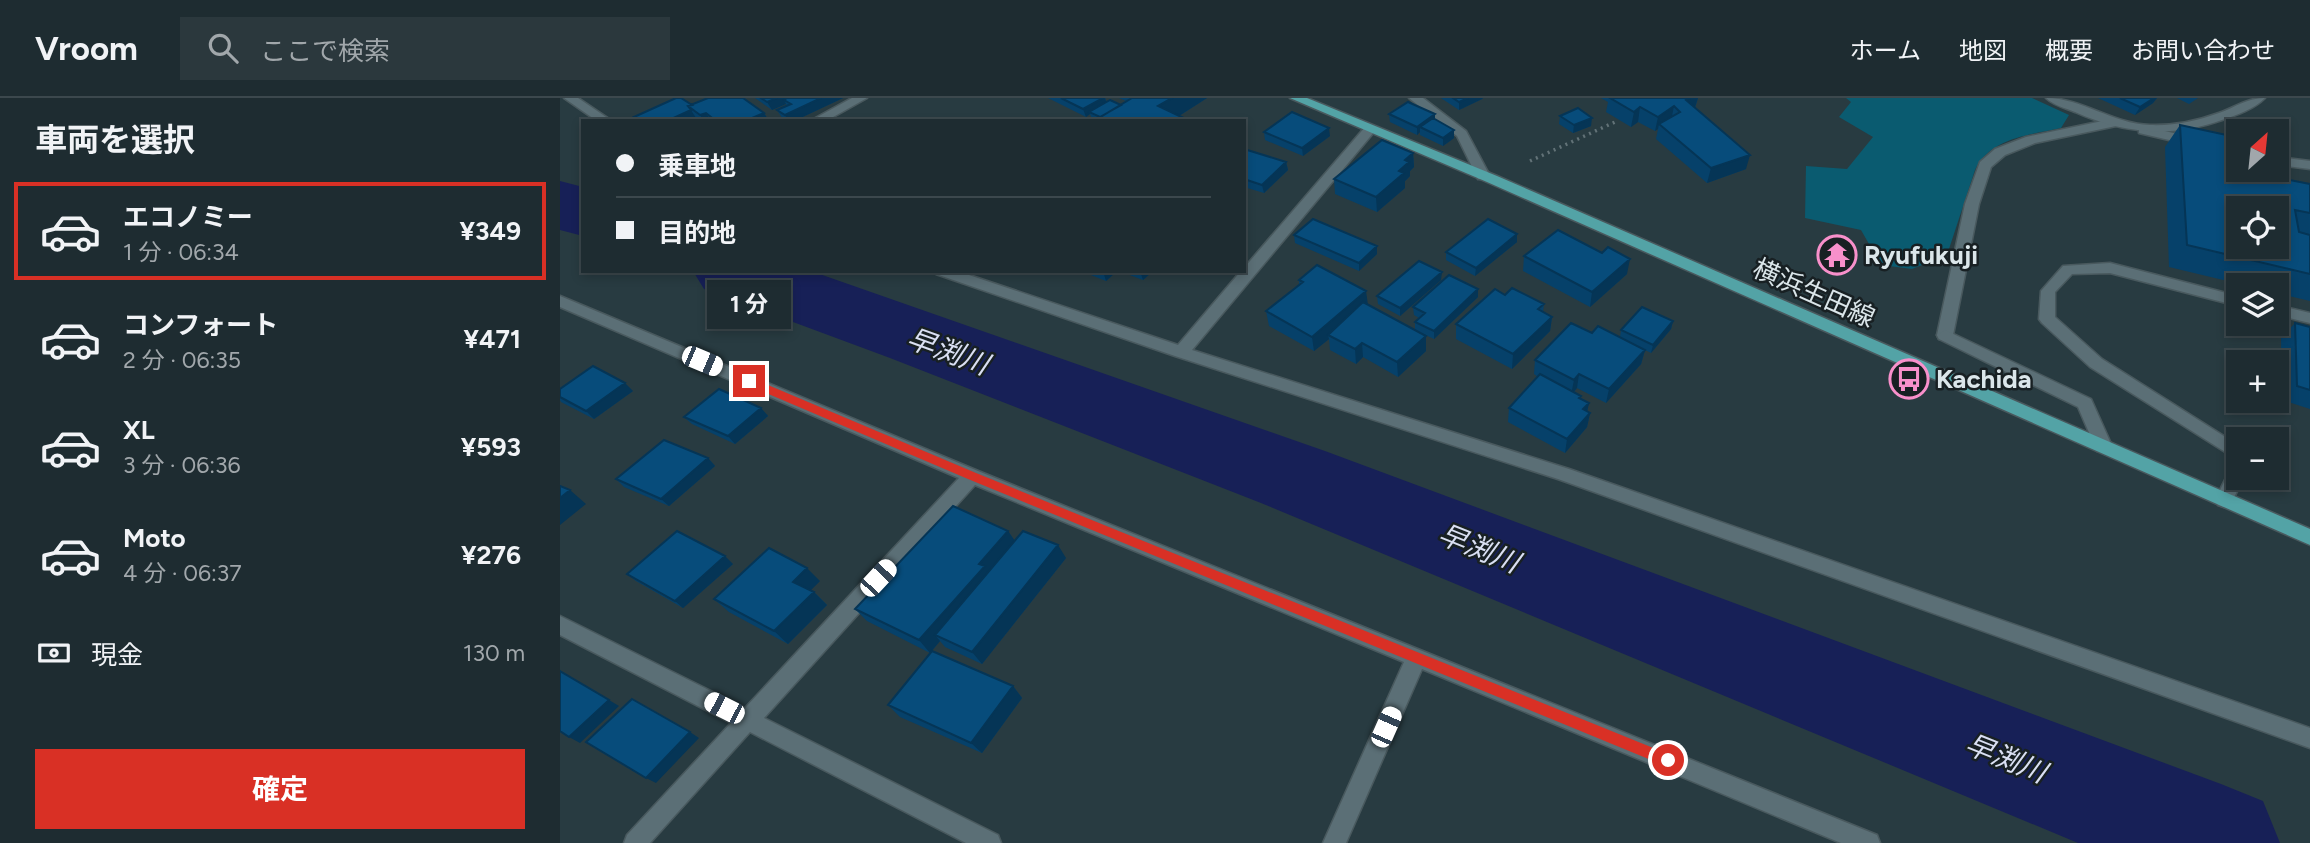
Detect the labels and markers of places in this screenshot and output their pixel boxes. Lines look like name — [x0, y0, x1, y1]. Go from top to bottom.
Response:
temple icon: Ryufukuji — [1816, 234, 1858, 276]
place label: Ryufukuji — [1864, 239, 1978, 271]
bus stop icon: Kachida — [1888, 358, 1930, 400]
place label: Kachida — [1936, 363, 2032, 395]

